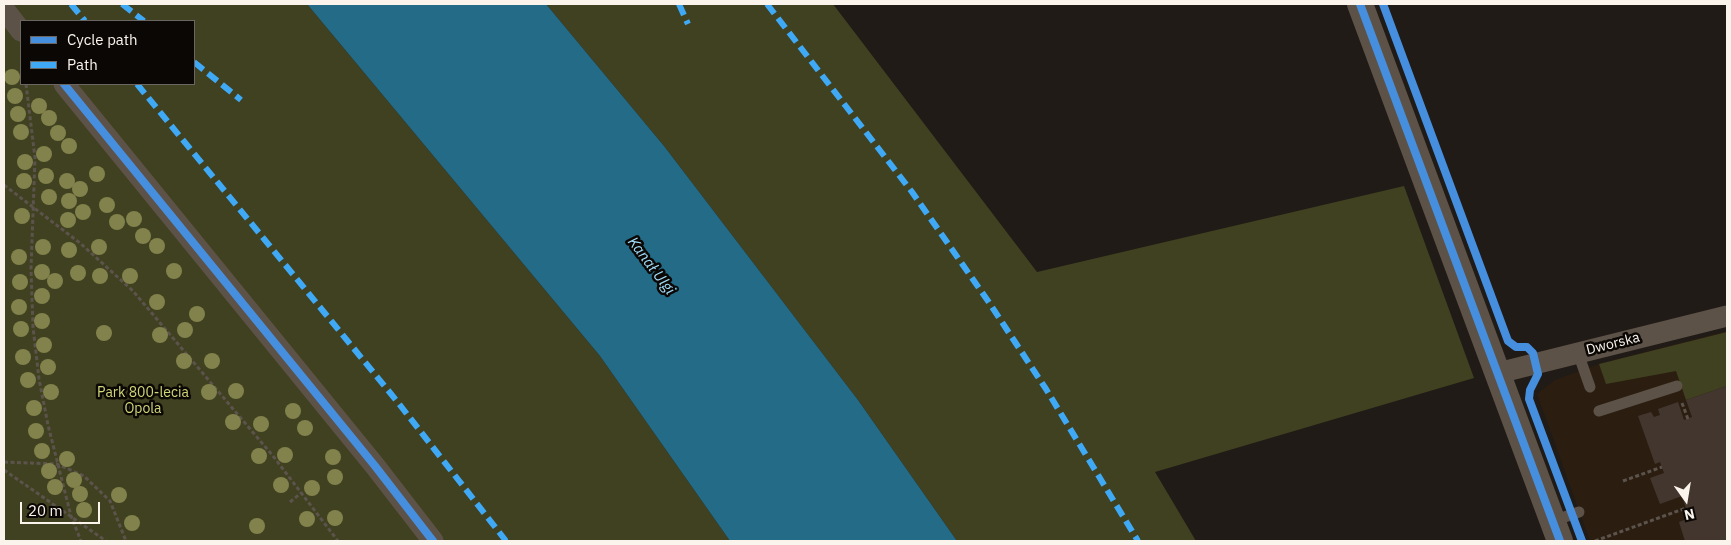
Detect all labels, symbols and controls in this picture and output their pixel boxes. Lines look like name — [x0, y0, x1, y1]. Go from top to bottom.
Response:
legend — [20, 20, 195, 85]
text: Cycle path — [67, 30, 138, 49]
text: Path — [67, 55, 98, 74]
water label: Kanał Ulgi — [623, 234, 679, 298]
street label: Dworska — [1584, 329, 1642, 359]
park label: Park 800-lecia Opola — [97, 385, 189, 418]
north arrow — [1661, 475, 1711, 525]
scale bar — [22, 492, 102, 524]
text: 20 m — [28, 501, 63, 520]
text: N — [1682, 505, 1696, 525]

